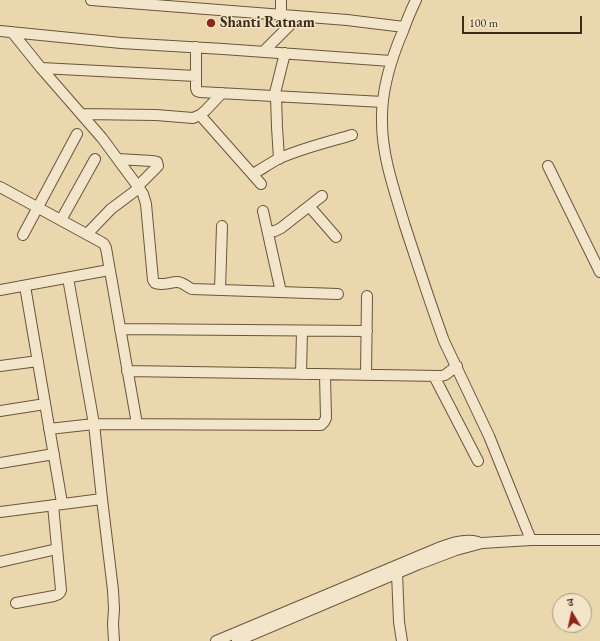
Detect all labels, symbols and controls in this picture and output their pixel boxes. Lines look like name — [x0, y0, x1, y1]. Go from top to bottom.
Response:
scale bar — [464, 8, 584, 34]
place label: Shanti Ratnam — [220, 14, 315, 32]
text: 100 m — [469, 15, 498, 31]
marker: Shanti Ratnam — [205, 17, 217, 29]
north arrow — [552, 593, 592, 633]
text: उ — [566, 595, 574, 609]

